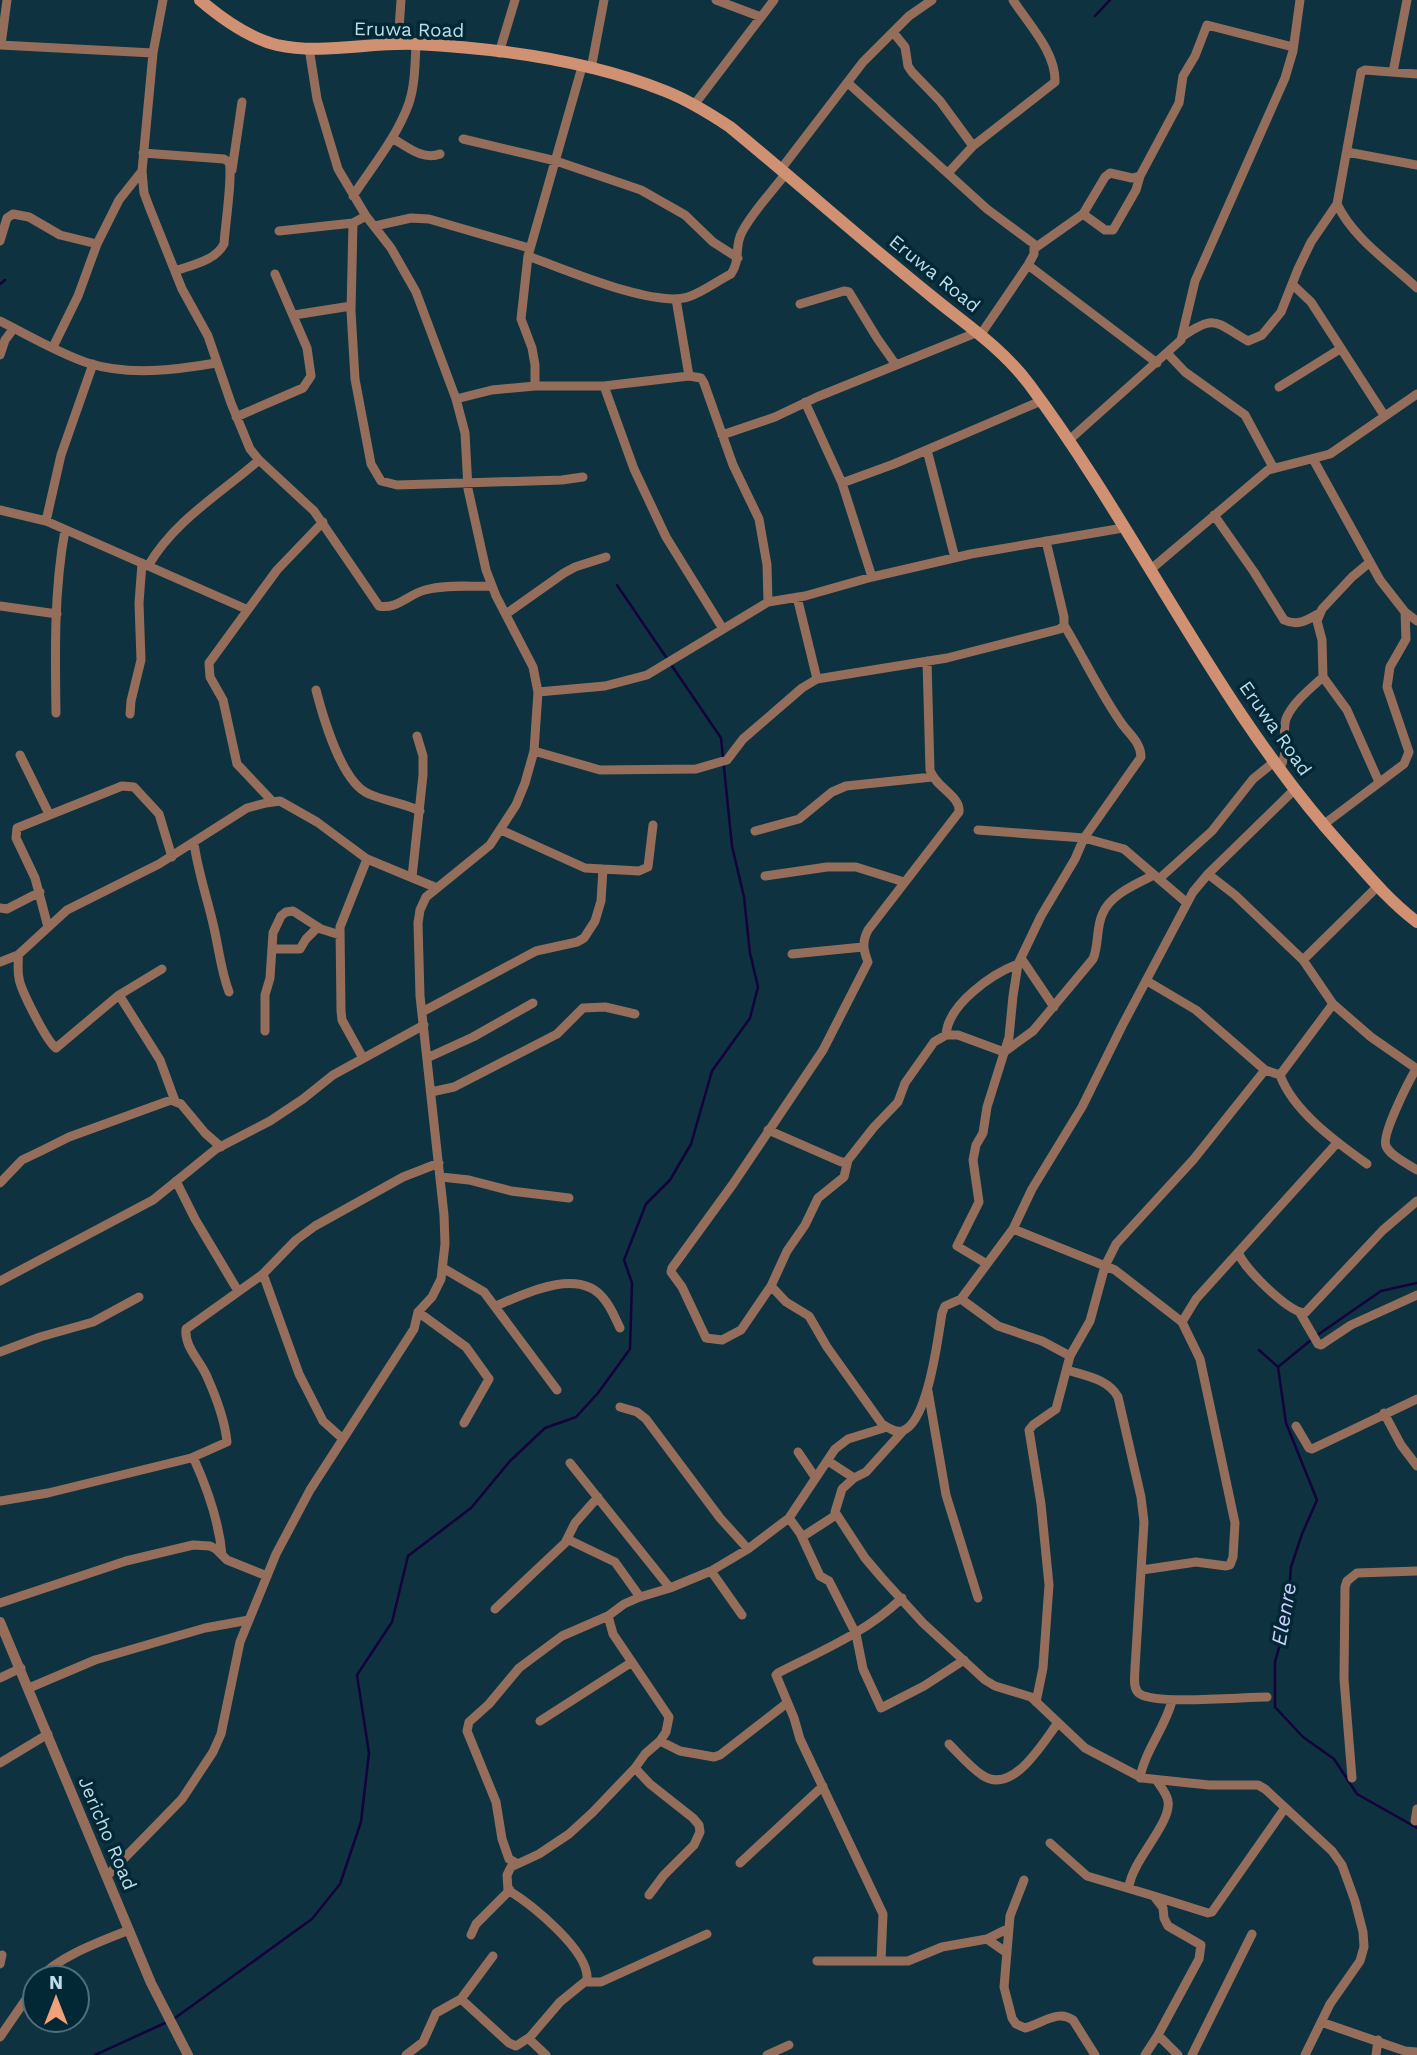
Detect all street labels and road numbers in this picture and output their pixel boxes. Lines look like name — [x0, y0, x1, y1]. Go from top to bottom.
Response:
street label: Eruwa Road — [354, 17, 464, 42]
street label: Eruwa Road — [885, 230, 985, 317]
street label: Eruwa Road — [1234, 676, 1317, 780]
street label: Jericho Road — [73, 1773, 142, 1893]

